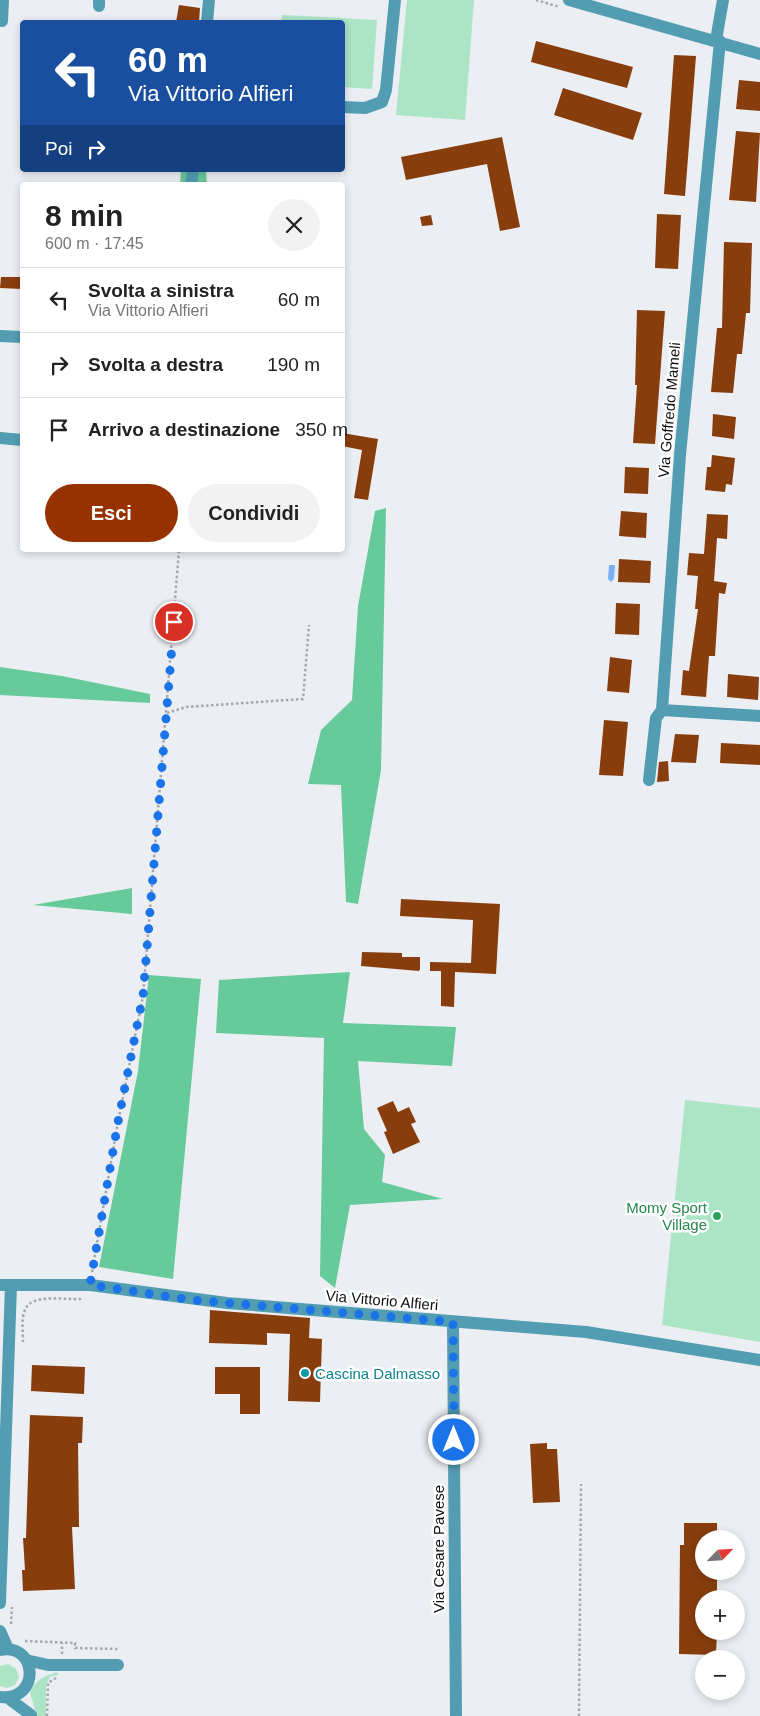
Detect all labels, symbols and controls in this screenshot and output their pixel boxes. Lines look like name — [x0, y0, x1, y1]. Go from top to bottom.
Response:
icon: left — [45, 40, 110, 105]
text: 60 m — [128, 40, 208, 79]
text: Via Vittorio Alfieri — [128, 81, 294, 106]
icon: right — [82, 135, 110, 163]
text: Poi — [45, 138, 72, 159]
text: 8 min — [45, 199, 123, 232]
button: close — [268, 199, 320, 251]
text: 600 m · 17:45 — [45, 235, 144, 252]
text: Svolta a sinistra — [88, 280, 234, 301]
icon: left — [45, 286, 73, 314]
text: 60 m — [278, 289, 320, 310]
text: Via Vittorio Alfieri — [88, 302, 208, 319]
street label: Via Goffredo Mameli — [655, 341, 683, 479]
icon: right — [45, 351, 73, 379]
text: Svolta a destra — [88, 354, 223, 375]
text: 190 m — [267, 354, 320, 375]
icon: arrive — [45, 416, 73, 444]
text: Arrivo a destinazione — [88, 419, 280, 440]
text: 350 m — [295, 419, 348, 440]
button: Esci — [45, 484, 178, 542]
button: Condividi — [188, 484, 320, 542]
pin — [153, 601, 195, 643]
icon: arrive — [160, 608, 188, 636]
place label: Momy Sport Village — [626, 1199, 708, 1233]
marker: Momy Sport Village — [711, 1210, 723, 1222]
street label: Via Vittorio Alfieri — [325, 1287, 439, 1313]
place label: Cascina Dalmasso — [315, 1365, 440, 1382]
marker: Cascina Dalmasso — [299, 1367, 311, 1379]
position arrow — [427, 1413, 479, 1465]
street label: Via Cesare Pavese — [430, 1485, 447, 1613]
north arrow — [695, 1530, 745, 1580]
map controls — [695, 1530, 745, 1700]
button: + — [695, 1590, 745, 1640]
button: − — [695, 1650, 745, 1700]

